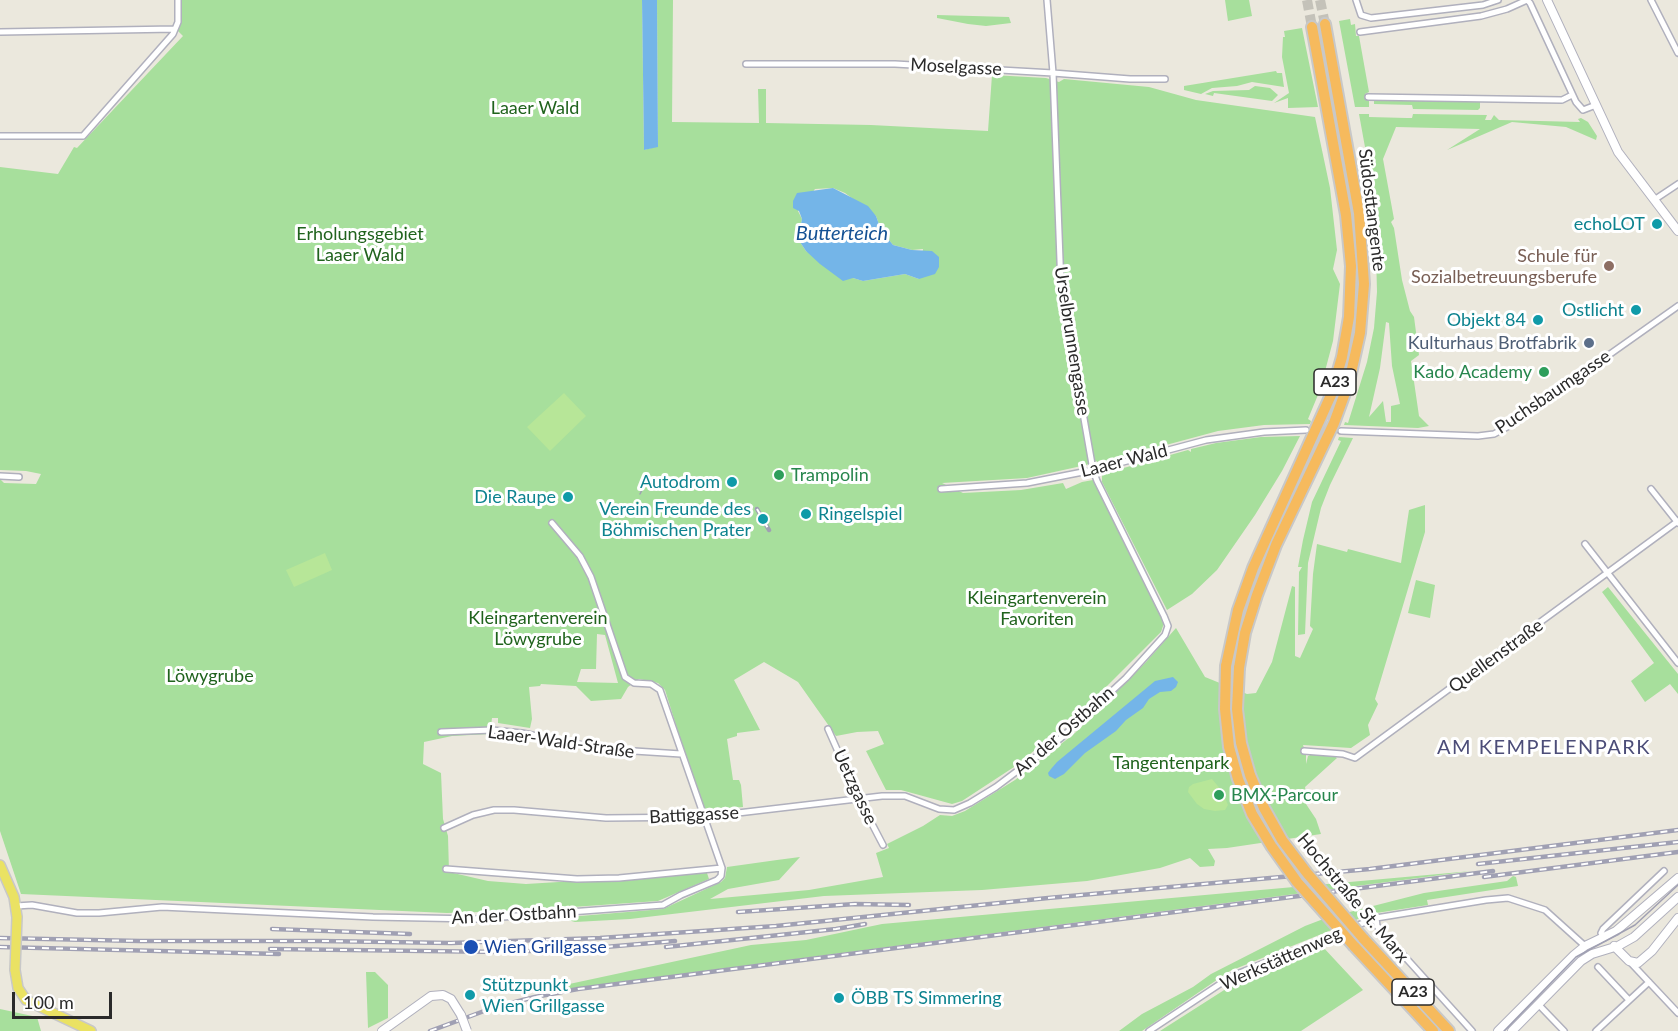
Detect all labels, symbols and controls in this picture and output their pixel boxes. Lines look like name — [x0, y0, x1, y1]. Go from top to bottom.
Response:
street label: Moselgasse — [910, 54, 1002, 80]
park label: Laaer Wald — [491, 97, 579, 119]
street label: Südosttangente — [1354, 147, 1390, 273]
place label: echoLOT — [1574, 213, 1645, 235]
marker: echoLOT — [1650, 217, 1664, 231]
water label: Butterteich — [796, 222, 888, 246]
park label: Erholungsgebiet Laaer Wald — [296, 223, 424, 266]
place label: Schule für Sozialbetreuungsberufe — [1411, 245, 1597, 288]
marker: Schule für Sozialbetreuungsberufe — [1602, 259, 1616, 273]
street label: Urselbrunnengasse — [1050, 265, 1094, 417]
place label: Ostlicht — [1562, 299, 1624, 321]
marker: Ostlicht — [1629, 303, 1643, 317]
place label: Objekt 84 — [1447, 309, 1526, 331]
marker: Objekt 84 — [1531, 313, 1545, 327]
place label: Kulturhaus Brotfabrik — [1408, 332, 1577, 354]
marker: Kulturhaus Brotfabrik — [1582, 336, 1596, 350]
street label: Puchsbaumgasse — [1491, 345, 1615, 439]
place label: Kado Academy — [1413, 361, 1532, 383]
marker: Kado Academy — [1537, 365, 1551, 379]
road number: A23 — [1314, 369, 1356, 395]
street label: Laaer Wald — [1078, 440, 1170, 482]
place label: Trampolin — [791, 464, 869, 486]
marker: Trampolin — [772, 468, 786, 482]
place label: Autodrom — [640, 471, 720, 493]
marker: Autodrom — [725, 475, 739, 489]
place label: Die Raupe — [474, 486, 556, 508]
marker: Die Raupe — [561, 490, 575, 504]
place label: Verein Freunde des Böhmischen Prater — [599, 498, 751, 540]
place label: Ringelspiel — [818, 503, 902, 525]
marker: Ringelspiel — [799, 507, 813, 521]
marker: Verein Freunde des Böhmischen Prater — [756, 512, 770, 526]
park label: Kleingartenverein Favoriten — [967, 587, 1107, 630]
park label: Kleingartenverein Löwygrube — [468, 607, 608, 650]
street label: Quellenstraße — [1445, 615, 1547, 697]
park label: Löwygrube — [166, 665, 254, 687]
street label: An der Ostbahn — [1010, 682, 1118, 780]
street label: Laaer-Wald-Straße — [486, 721, 636, 763]
district label: AM KEMPELENPARK — [1437, 736, 1651, 760]
street label: Uetzgasse — [828, 746, 882, 828]
park label: Tangentenpark — [1113, 752, 1229, 774]
place label: BMX-Parcour — [1231, 784, 1338, 806]
marker: BMX-Parcour — [1212, 788, 1226, 802]
street label: Battiggasse — [649, 802, 739, 828]
street label: Hochstraße St. Marx — [1293, 829, 1413, 967]
street label: An der Ostbahn — [451, 901, 577, 929]
street label: Werkstättenweg — [1217, 923, 1345, 995]
place label: Wien Grillgasse — [484, 936, 607, 958]
marker: Wien Grillgasse — [462, 938, 480, 956]
place label: Stützpunkt Wien Grillgasse — [482, 974, 605, 1016]
road number: A23 — [1392, 979, 1434, 1005]
scale bar — [15, 980, 116, 1018]
place label: ÖBB TS Simmering — [851, 987, 1002, 1009]
marker: Stützpunkt Wien Grillgasse — [463, 988, 477, 1002]
text: 100 m — [23, 991, 74, 1013]
marker: ÖBB TS Simmering — [832, 991, 846, 1005]

